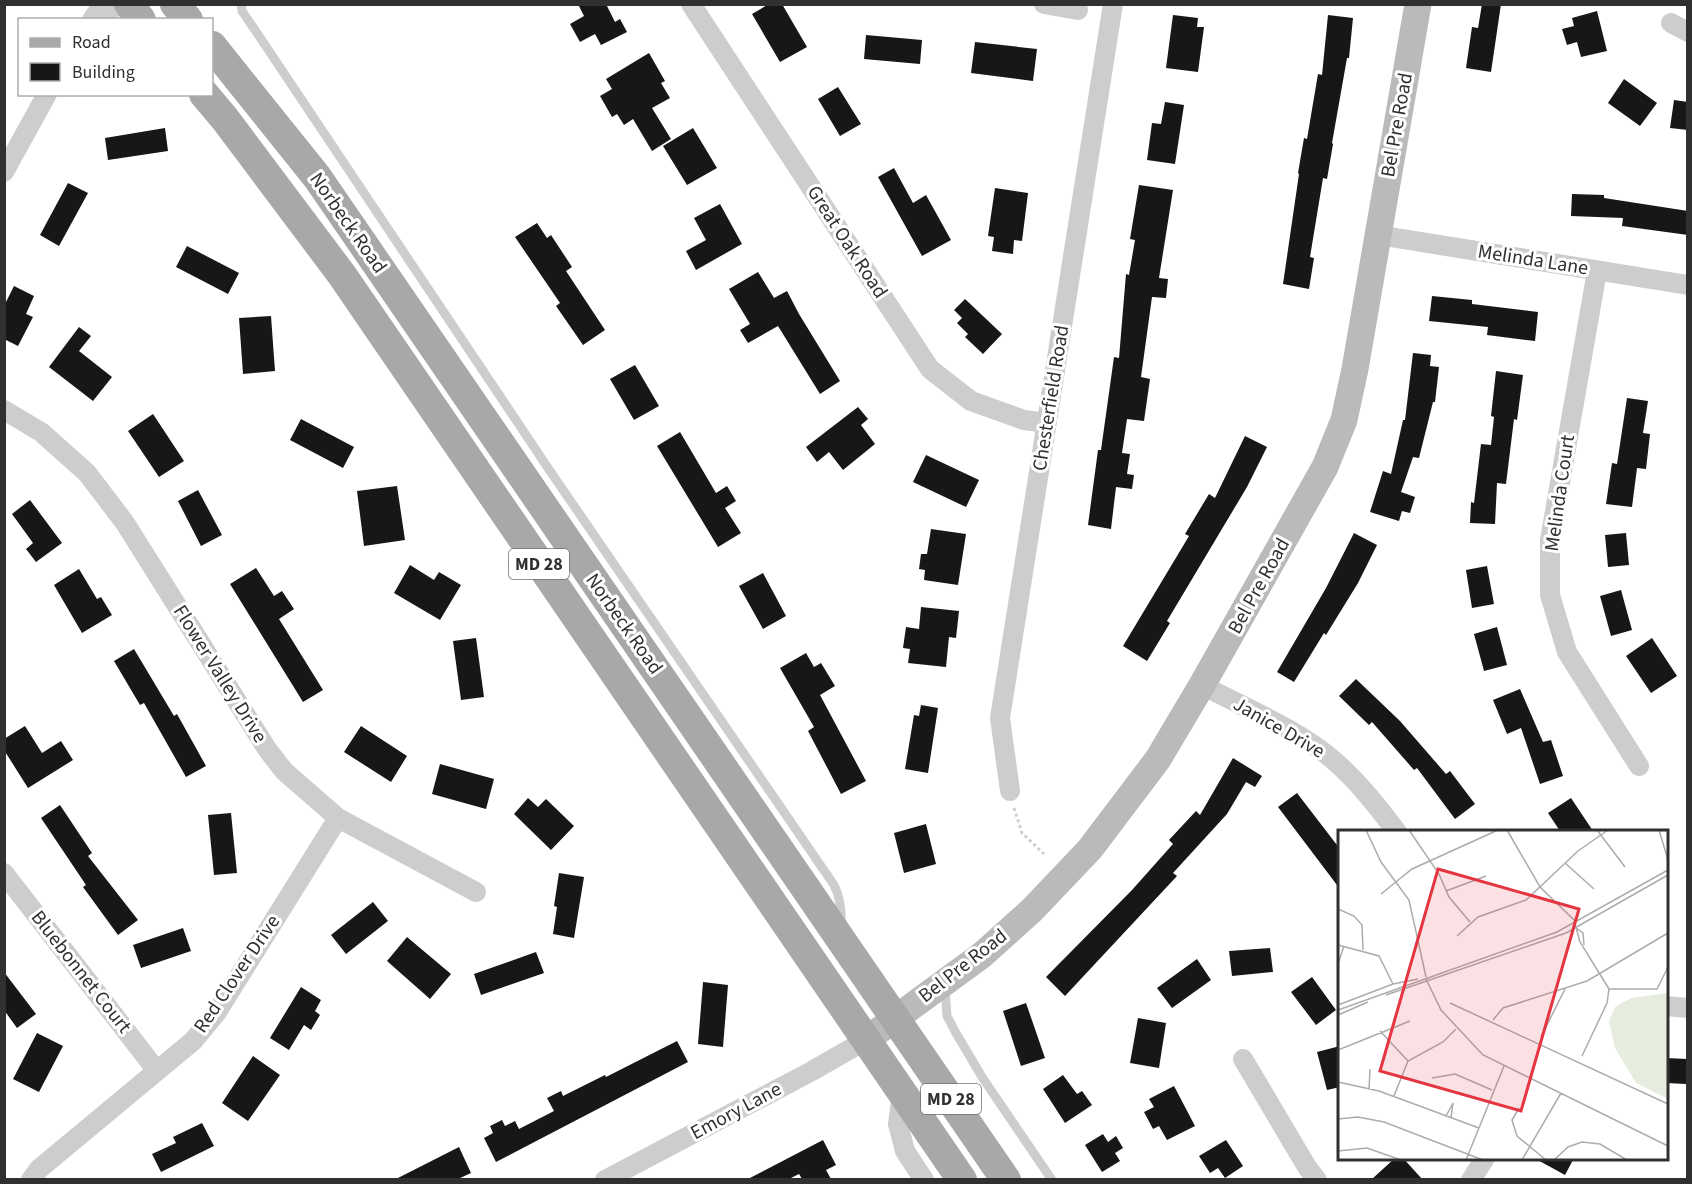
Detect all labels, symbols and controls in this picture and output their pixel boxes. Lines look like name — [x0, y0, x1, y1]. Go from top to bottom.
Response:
legend — [18, 18, 213, 96]
text: Road — [72, 30, 111, 55]
text: Building — [72, 60, 135, 85]
street label: Bel Pre Road — [1374, 71, 1420, 179]
street label: Norbeck Road — [303, 167, 393, 279]
street label: Great Oak Road — [800, 180, 894, 304]
street label: Melinda Lane — [1476, 237, 1590, 283]
street label: Chesterfield Road — [1026, 323, 1076, 473]
street label: Melinda Court — [1538, 433, 1582, 553]
street label: Bel Pre Road — [1221, 533, 1297, 639]
road number: MD 28 — [509, 549, 569, 579]
street label: Norbeck Road — [579, 568, 669, 680]
street label: Flower Valley Drive — [166, 600, 274, 748]
street label: Janice Drive — [1228, 691, 1330, 766]
inset map — [1338, 830, 1668, 1160]
street label: Bluebonnet Court — [24, 905, 138, 1039]
street label: Red Clover Drive — [187, 909, 287, 1039]
street label: Bel Pre Road — [913, 922, 1013, 1010]
street label: Emory Lane — [686, 1075, 787, 1147]
road number: MD 28 — [921, 1084, 981, 1114]

